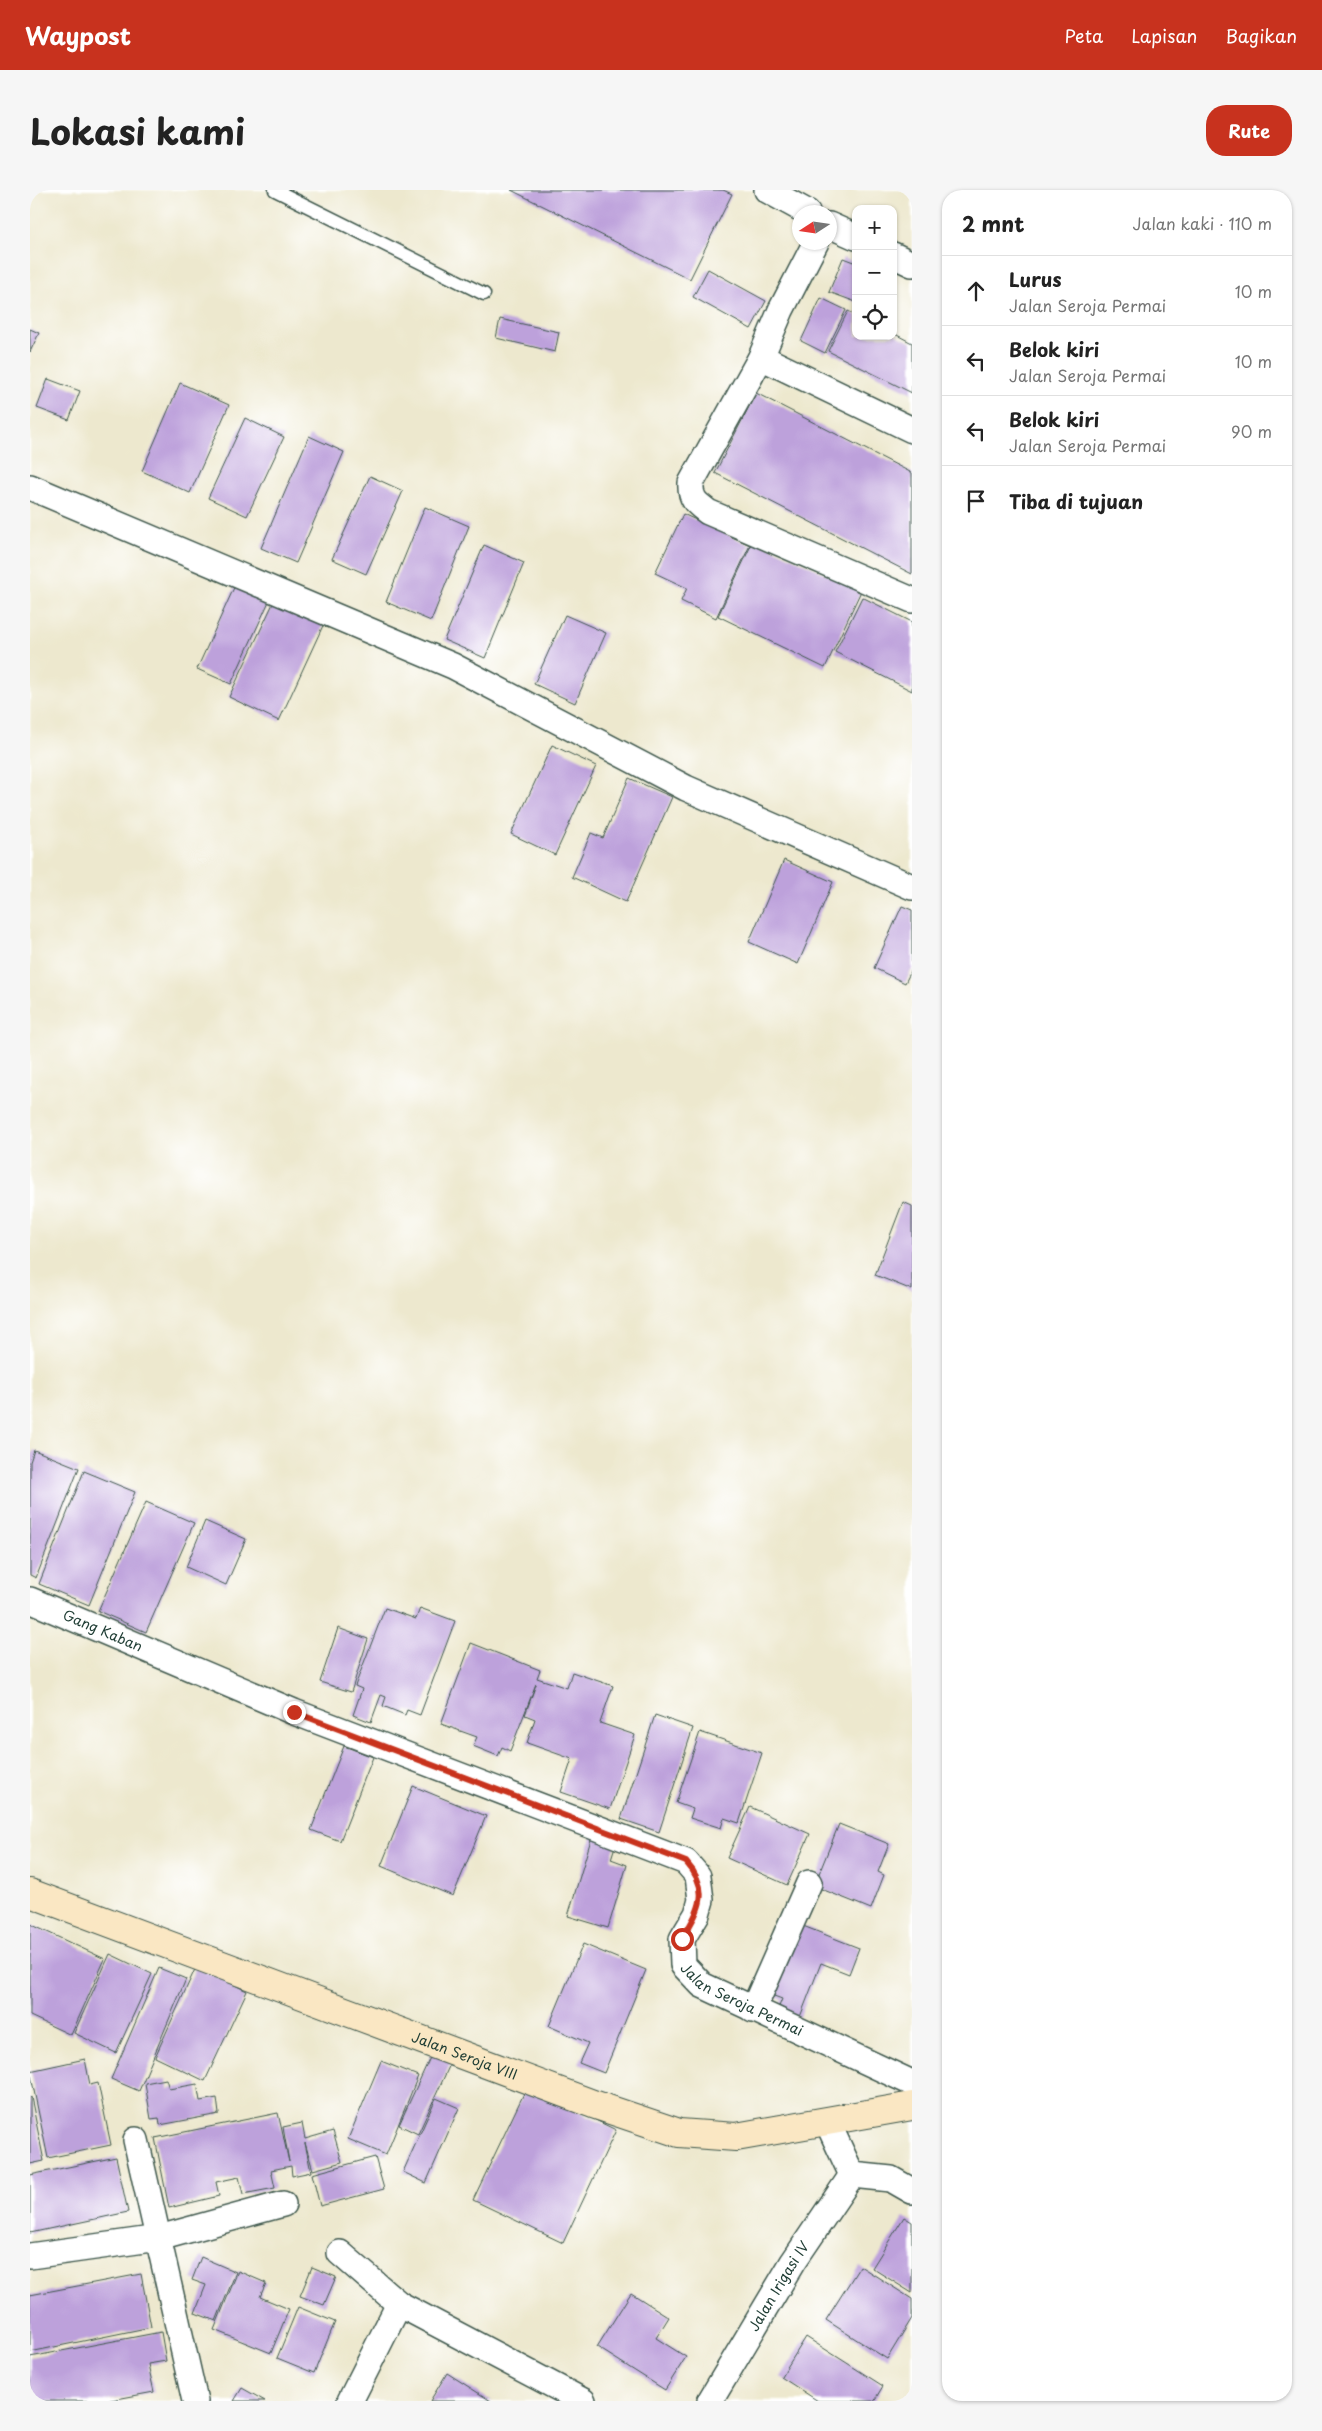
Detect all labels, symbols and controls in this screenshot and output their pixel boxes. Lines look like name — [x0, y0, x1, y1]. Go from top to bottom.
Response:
text: Waypost — [25, 17, 131, 53]
text: Peta — [1065, 22, 1103, 49]
text: Lapisan — [1131, 22, 1197, 49]
text: Bagikan — [1225, 22, 1297, 49]
text: Lokasi kami — [30, 104, 245, 157]
button: Rute — [1206, 105, 1292, 156]
north arrow — [792, 205, 837, 250]
map controls — [852, 205, 897, 340]
button: + — [852, 205, 897, 250]
text: 2 mnt — [962, 207, 1024, 239]
text: Jalan kaki · 110 m — [1133, 211, 1272, 235]
button: − — [852, 250, 897, 295]
text: Lurus — [1009, 265, 1062, 293]
icon: ahead — [962, 277, 990, 305]
text: 10 m — [1235, 279, 1272, 303]
text: Jalan Seroja Permai — [1009, 293, 1166, 317]
button: locate — [852, 295, 897, 340]
text: Belok kiri — [1009, 335, 1099, 363]
icon: left — [962, 347, 990, 375]
text: 10 m — [1235, 349, 1272, 373]
text: Jalan Seroja Permai — [1009, 363, 1166, 387]
text: Belok kiri — [1009, 405, 1099, 433]
icon: left — [962, 417, 990, 445]
text: 90 m — [1231, 419, 1272, 443]
text: Jalan Seroja Permai — [1009, 433, 1166, 457]
icon: arrive — [962, 487, 990, 515]
text: Tiba di tujuan — [1009, 487, 1143, 515]
street label: Gang Kaban — [60, 1604, 146, 1657]
route end — [283, 1701, 306, 1724]
route start — [671, 1928, 694, 1951]
street label: Jalan Seroja Permai — [676, 1958, 807, 2041]
street label: Jalan Seroja VIII — [409, 2026, 521, 2085]
street label: Jalan Irigasi IV — [743, 2237, 814, 2335]

